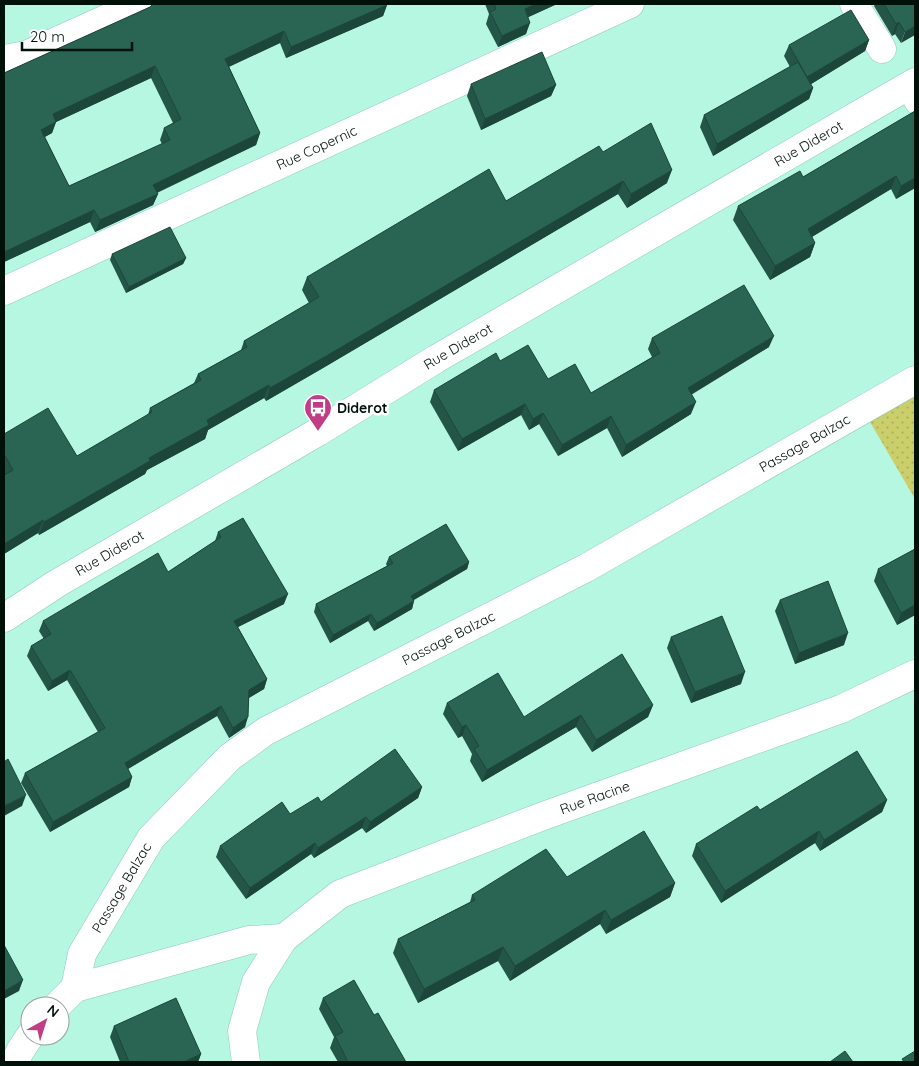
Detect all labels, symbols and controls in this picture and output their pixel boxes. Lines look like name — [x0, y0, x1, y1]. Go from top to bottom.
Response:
scale bar — [22, 20, 132, 52]
text: 20 m — [30, 27, 65, 46]
street label: Rue Diderot — [771, 116, 846, 171]
street label: Rue Copernic — [274, 121, 360, 174]
street label: Rue Diderot — [420, 319, 496, 374]
bus stop icon: Diderot — [303, 393, 333, 432]
place label: Diderot — [337, 399, 388, 417]
street label: Passage Balzac — [756, 410, 853, 476]
street label: Rue Diderot — [72, 526, 147, 580]
street label: Passage Balzac — [399, 607, 498, 669]
street label: Rue Racine — [557, 777, 632, 818]
street label: Passage Balzac — [88, 839, 155, 936]
north arrow — [20, 996, 70, 1046]
text: N — [44, 1001, 63, 1021]

